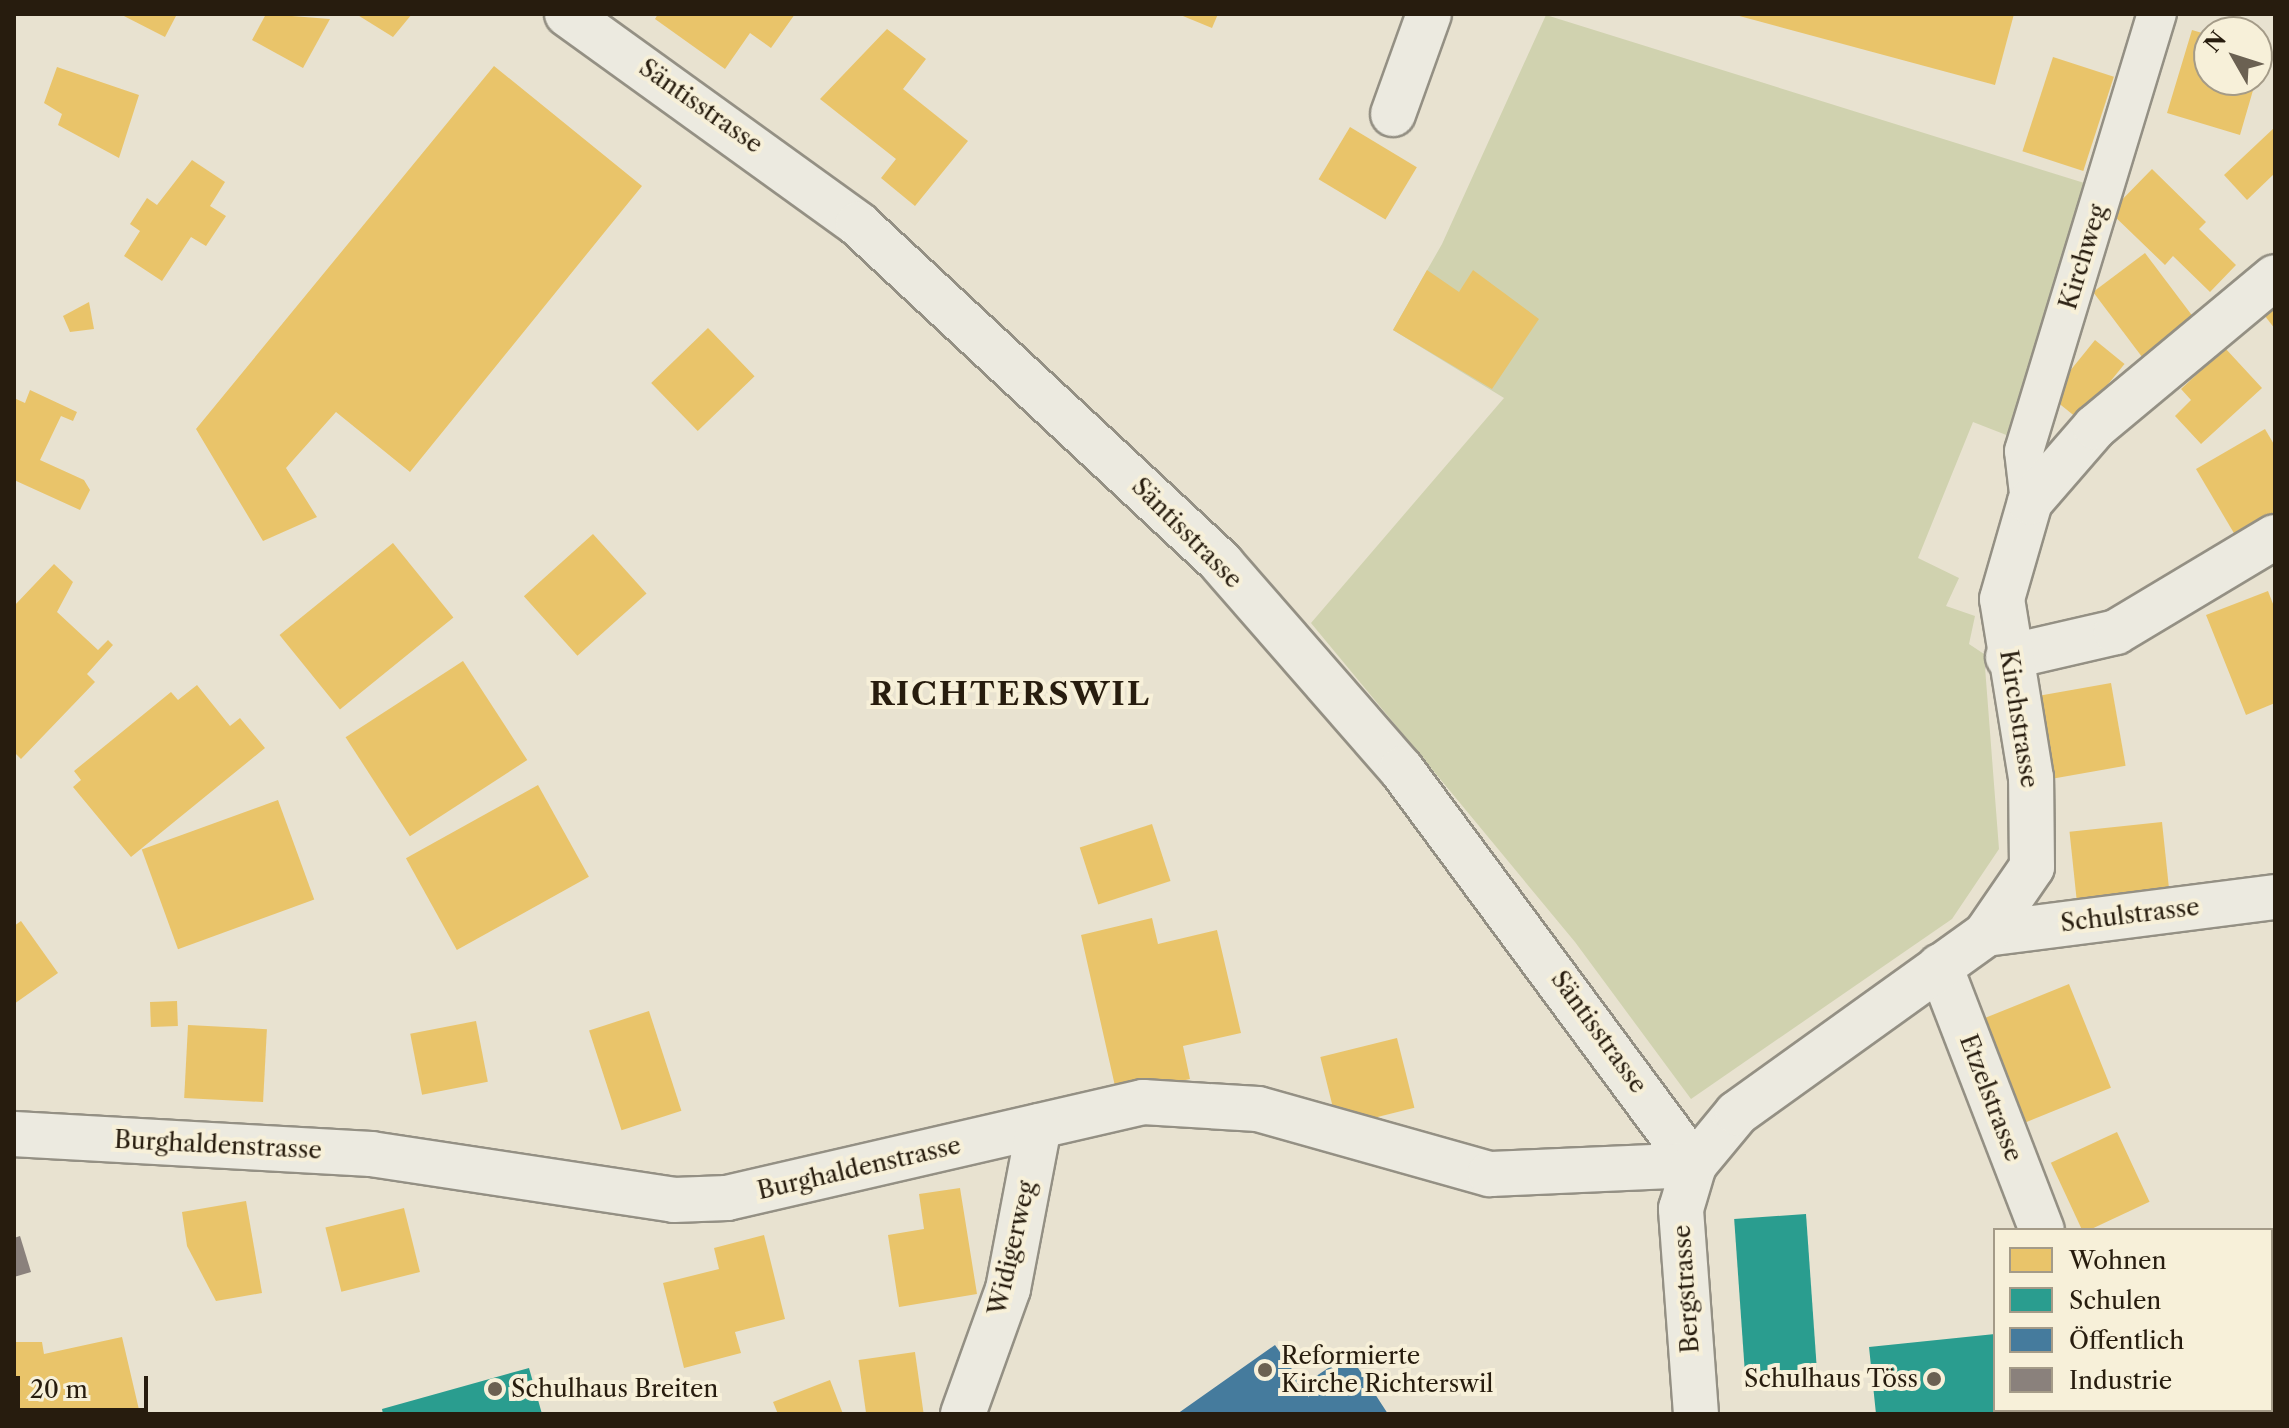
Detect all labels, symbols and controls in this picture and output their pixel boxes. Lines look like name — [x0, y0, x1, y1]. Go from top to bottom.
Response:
north arrow — [2193, 16, 2273, 96]
text: N — [2199, 26, 2232, 58]
street label: Säntisstrasse — [634, 53, 768, 159]
street label: Kirchweg — [2053, 201, 2113, 313]
street label: Säntisstrasse — [1126, 472, 1248, 594]
street label: Kirchstrasse — [1994, 648, 2044, 790]
district label: RICHTERSWIL — [869, 675, 1151, 713]
street label: Schulstrasse — [2059, 892, 2201, 938]
street label: Säntisstrasse — [1545, 965, 1653, 1099]
street label: Etzelstrasse — [1954, 1030, 2028, 1166]
street label: Burghaldenstrasse — [113, 1125, 323, 1165]
street label: Burghaldenstrasse — [754, 1131, 964, 1205]
street label: Widigerweg — [983, 1178, 1041, 1318]
street label: Bergstrasse — [1667, 1224, 1705, 1354]
legend — [1993, 1228, 2273, 1412]
text: Wohnen — [2069, 1246, 2167, 1275]
text: Schulen — [2069, 1286, 2161, 1315]
text: Öffentlich — [2069, 1326, 2184, 1355]
place label: Reformierte Kirche Richterswil — [1281, 1342, 1493, 1398]
scale bar — [20, 1360, 152, 1410]
marker: Reformierte Kirche Richterswil — [1256, 1361, 1274, 1379]
place label: Schulhaus Töss — [1743, 1365, 1918, 1393]
text: Industrie — [2069, 1366, 2172, 1395]
marker: Schulhaus Töss — [1925, 1370, 1943, 1388]
text: 20 m — [30, 1375, 88, 1404]
place label: Schulhaus Breiten — [511, 1375, 718, 1403]
marker: Schulhaus Breiten — [486, 1380, 504, 1398]

